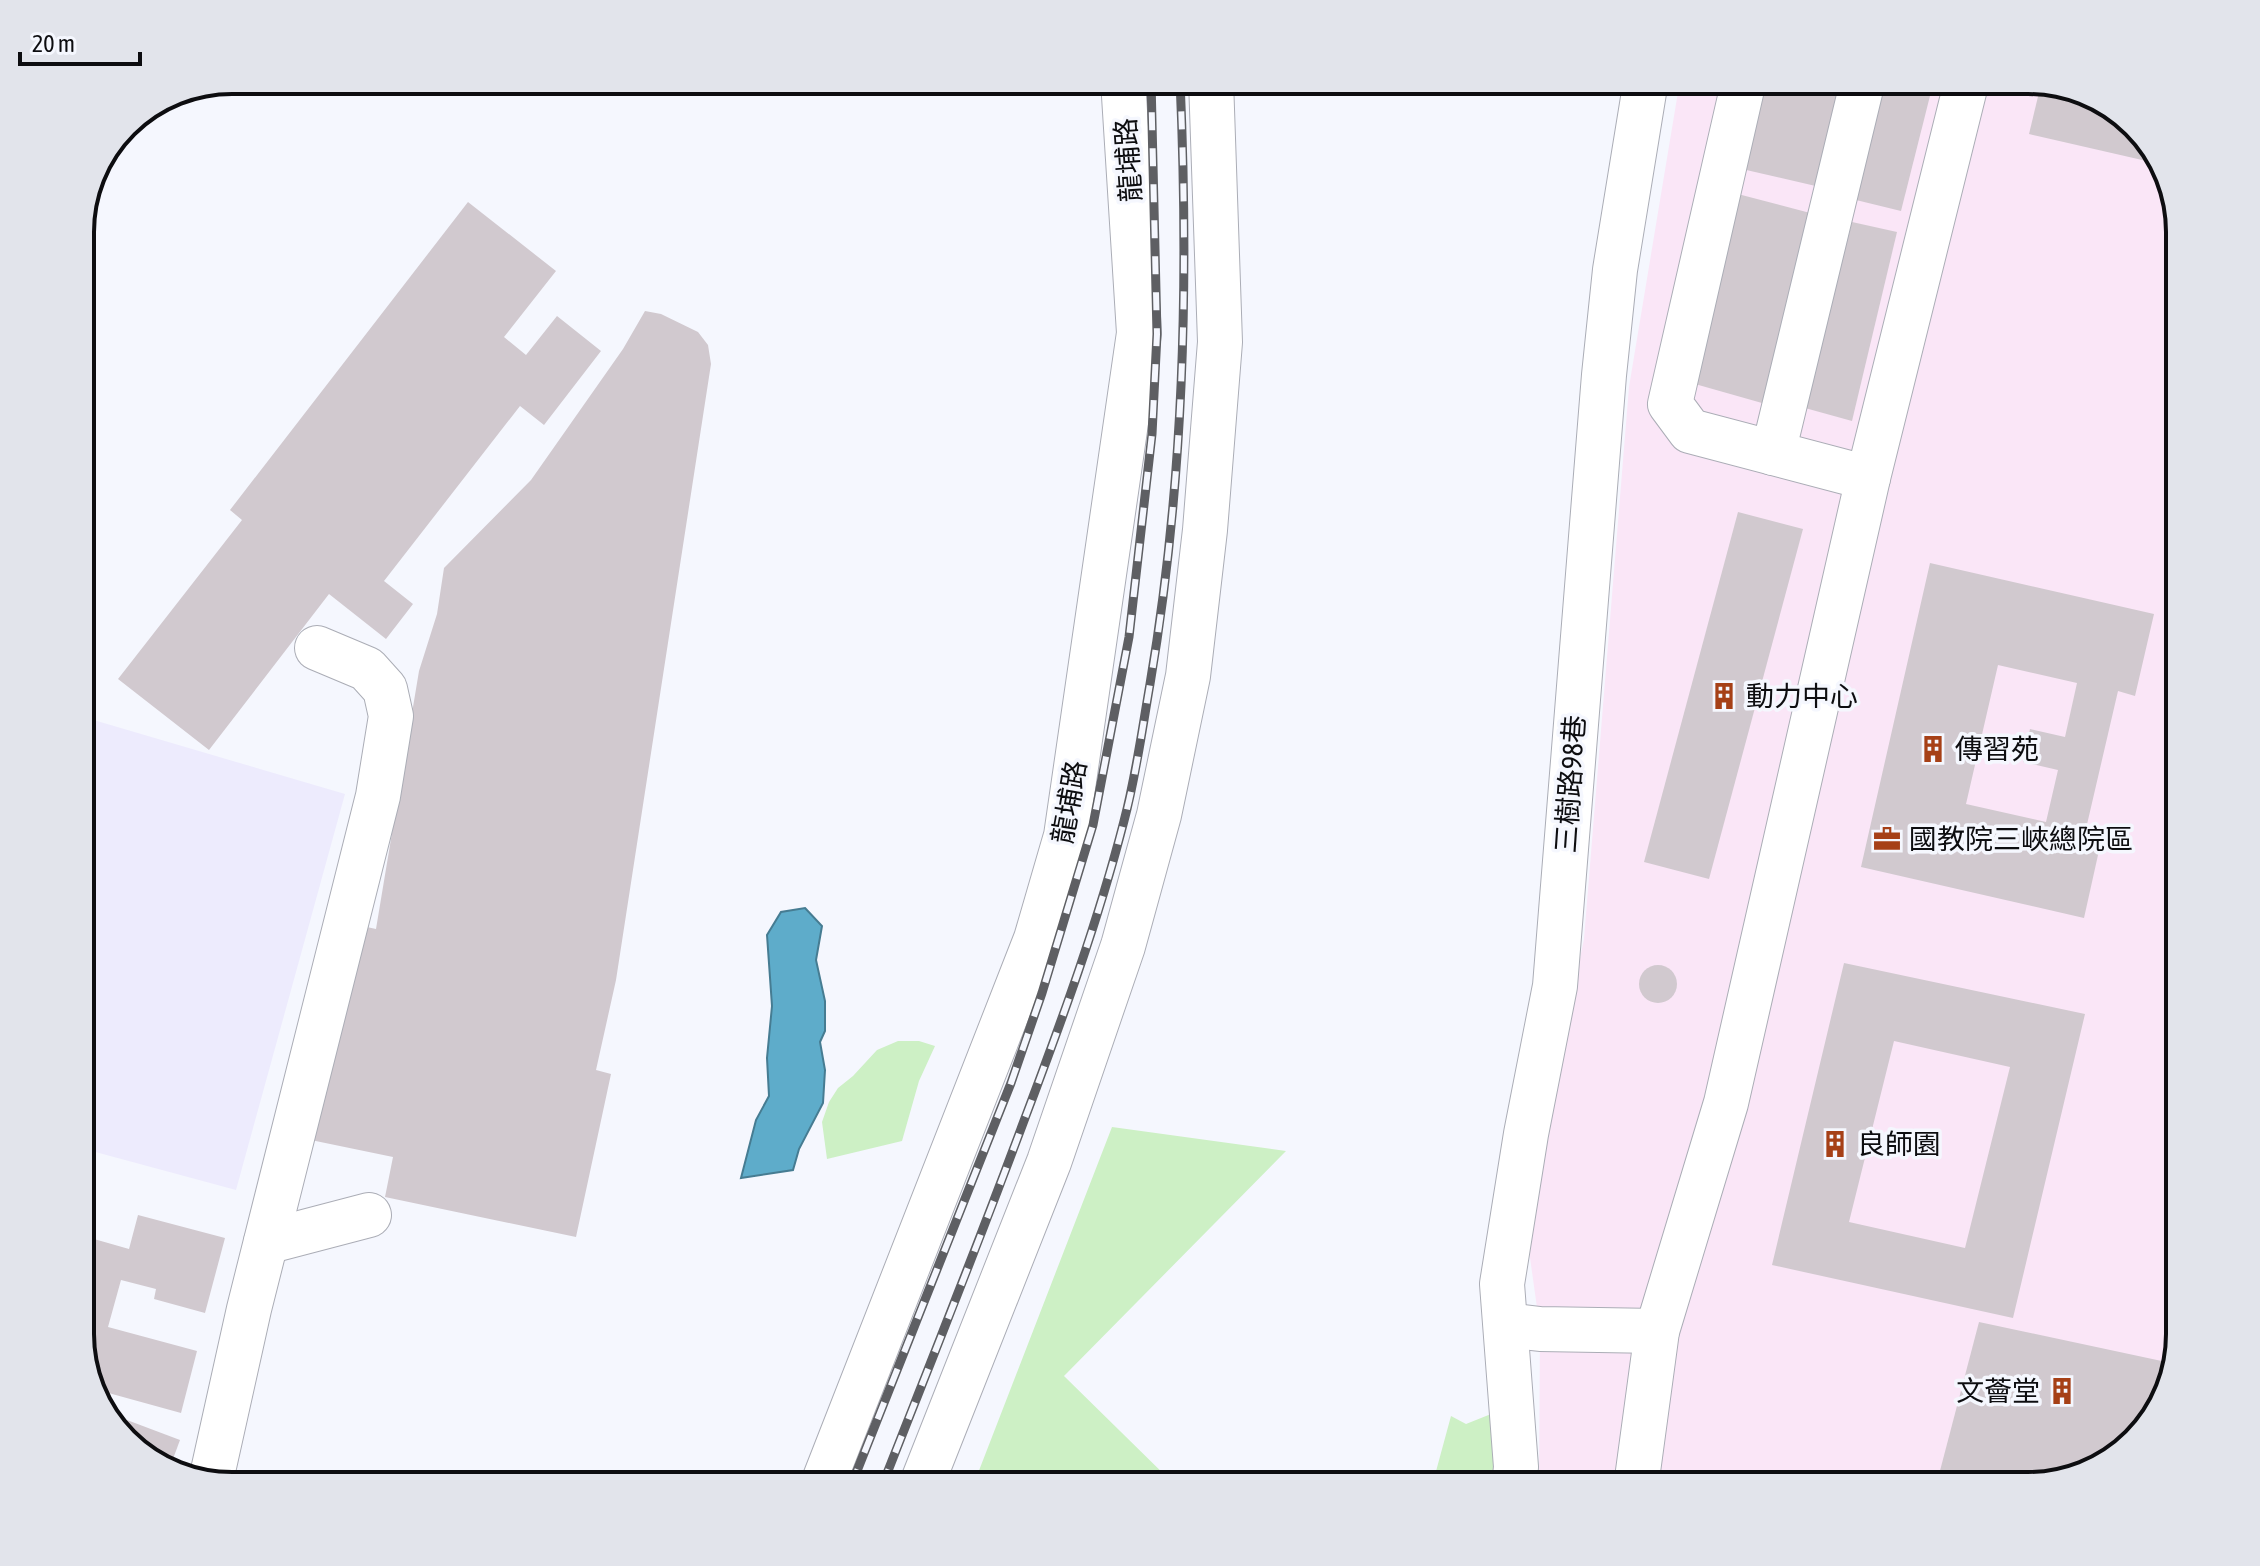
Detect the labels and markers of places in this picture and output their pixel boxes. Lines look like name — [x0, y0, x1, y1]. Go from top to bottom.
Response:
place label: 動力中心 — [1746, 680, 1858, 712]
building icon: 動力中心 — [1709, 681, 1739, 711]
place label: 傳習苑 — [1955, 733, 2039, 765]
building icon: 傳習苑 — [1918, 734, 1948, 764]
place label: 國教院三峽總院區 — [1909, 823, 2133, 855]
office icon: 國教院三峽總院區 — [1872, 824, 1902, 854]
place label: 良師園 — [1857, 1128, 1941, 1160]
building icon: 良師園 — [1820, 1129, 1850, 1159]
place label: 文薈堂 — [1956, 1375, 2040, 1407]
building icon: 文薈堂 — [2047, 1376, 2077, 1406]

